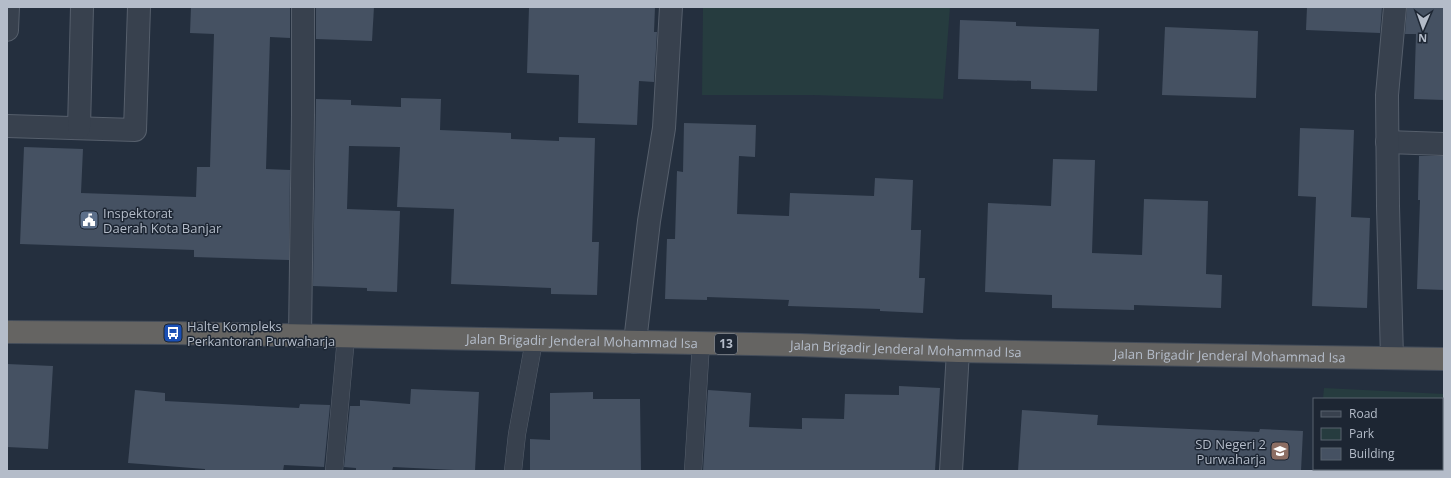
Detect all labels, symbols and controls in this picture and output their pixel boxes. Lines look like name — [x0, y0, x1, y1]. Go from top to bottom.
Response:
north arrow — [1403, 8, 1443, 48]
text: N — [1418, 31, 1427, 46]
place label: Inspektorat Daerah Kota Banjar — [103, 204, 222, 237]
public building icon: Inspektorat Daerah Kota Banjar — [78, 209, 100, 231]
place label: Halte Kompleks Perkantoran Purwaharja — [187, 317, 335, 350]
bus stop icon: Halte Kompleks Perkantoran Purwaharja — [162, 322, 184, 344]
street label: Jalan Brigadir Jenderal Mohammad Isa — [464, 330, 698, 352]
road number: 13 — [715, 334, 737, 354]
street label: Jalan Brigadir Jenderal Mohammad Isa — [788, 336, 1022, 361]
street label: Jalan Brigadir Jenderal Mohammad Isa — [1112, 345, 1346, 366]
legend — [1313, 398, 1443, 470]
text: Road — [1349, 405, 1378, 422]
text: Park — [1349, 425, 1375, 442]
place label: SD Negeri 2 Purwaharja — [1195, 435, 1266, 468]
school or university icon: SD Negeri 2 Purwaharja — [1269, 440, 1291, 462]
text: Building — [1349, 445, 1395, 462]

